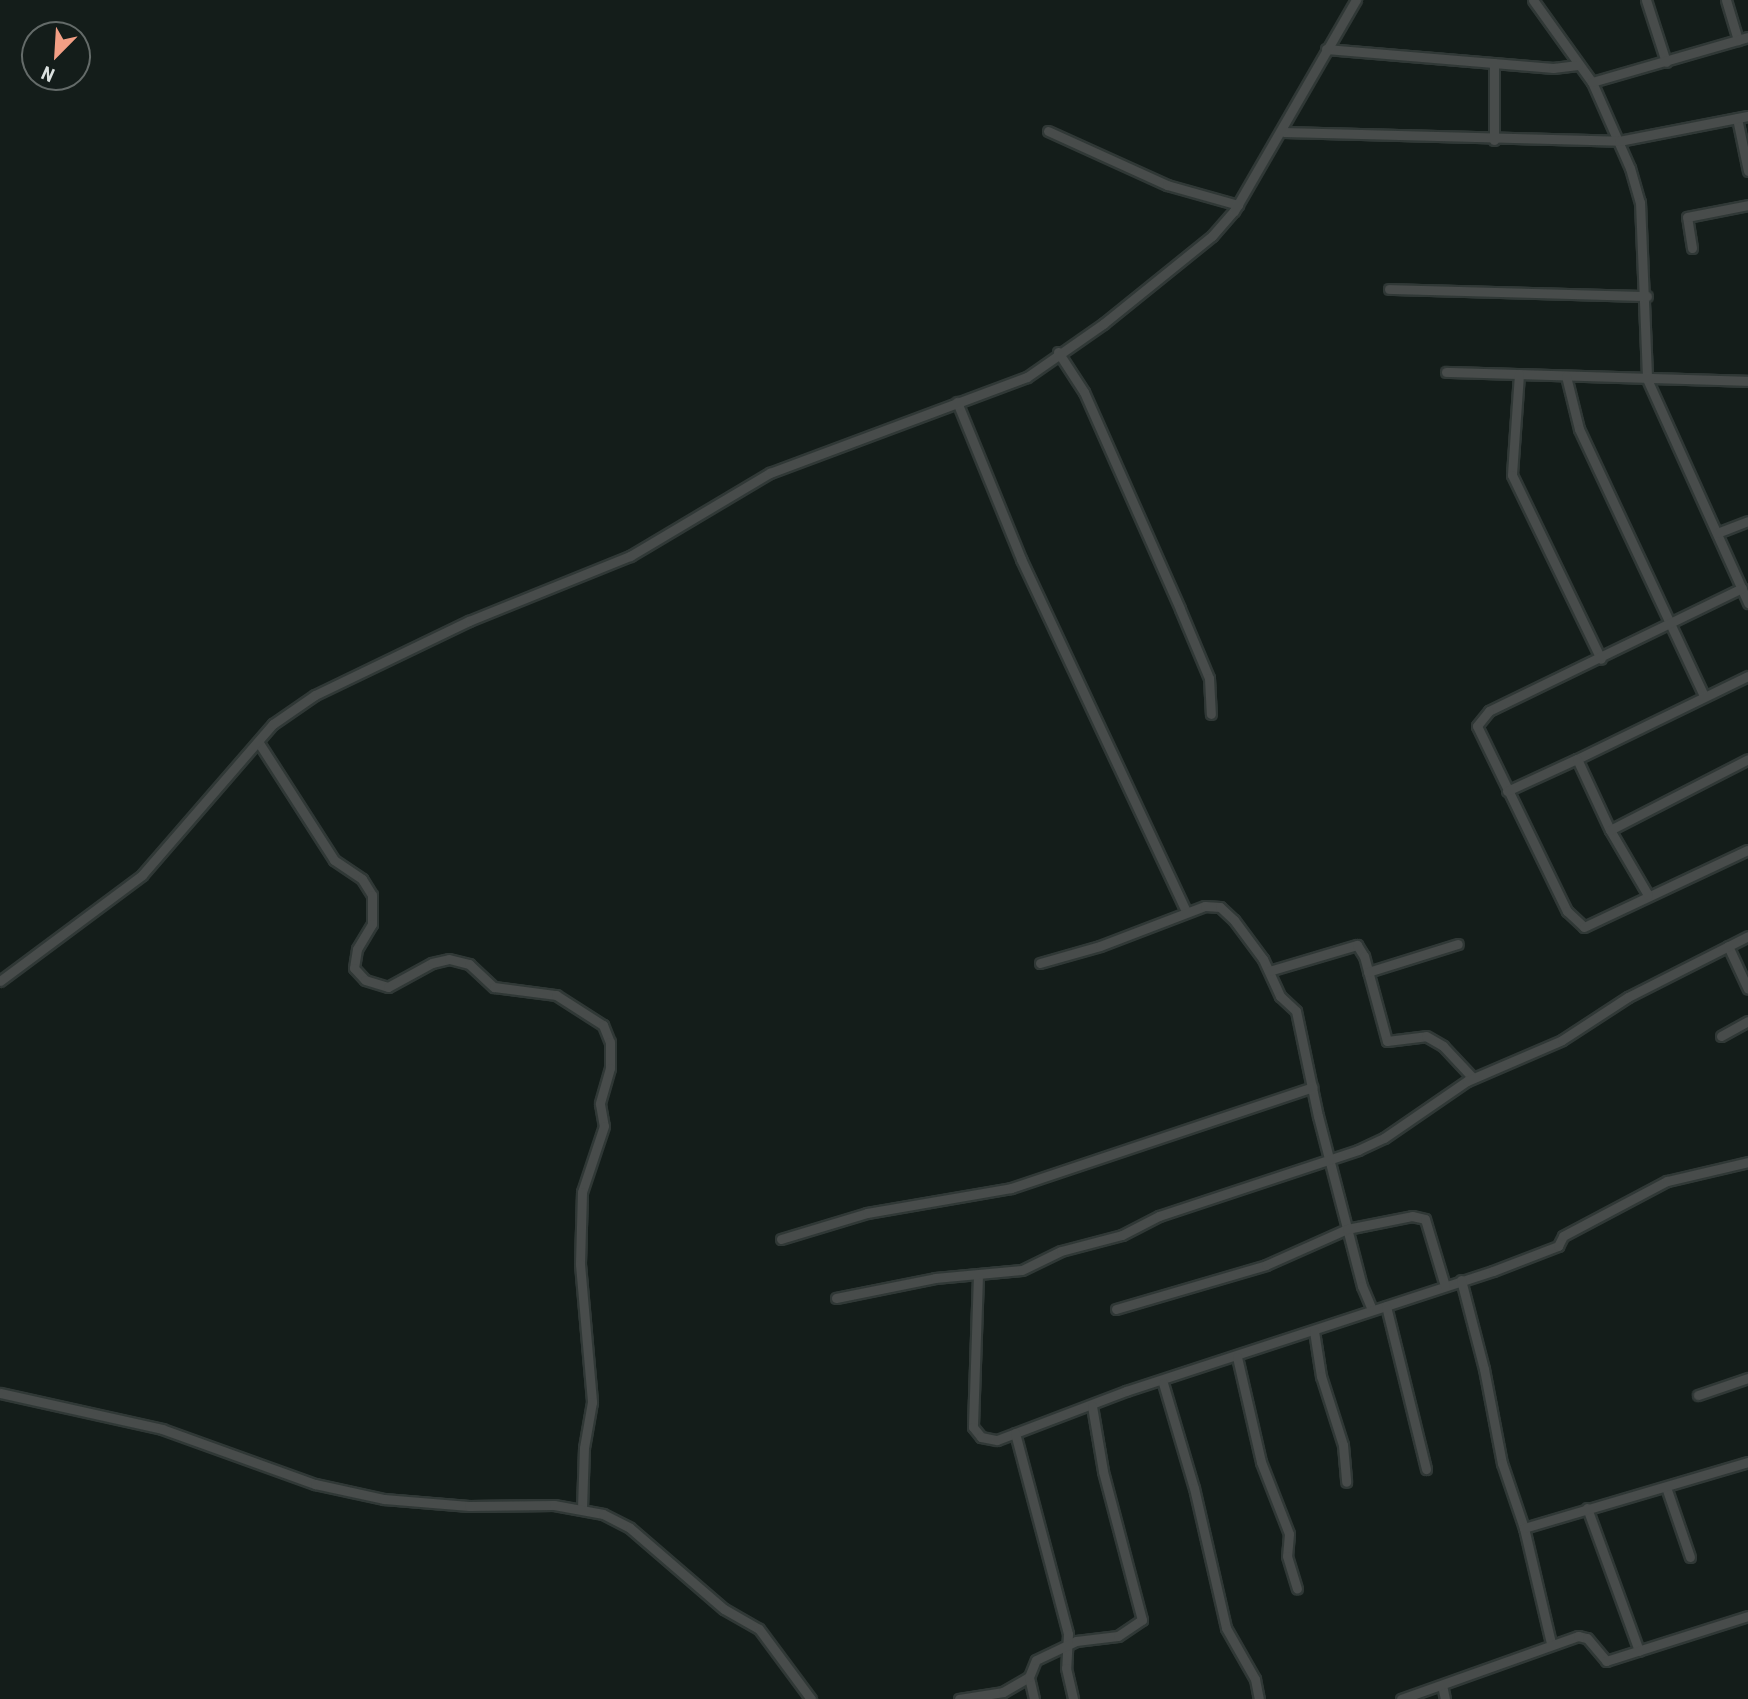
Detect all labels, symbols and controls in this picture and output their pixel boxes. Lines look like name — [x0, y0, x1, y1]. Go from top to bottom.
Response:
north arrow — [21, 21, 91, 91]
text: N — [38, 61, 58, 87]

